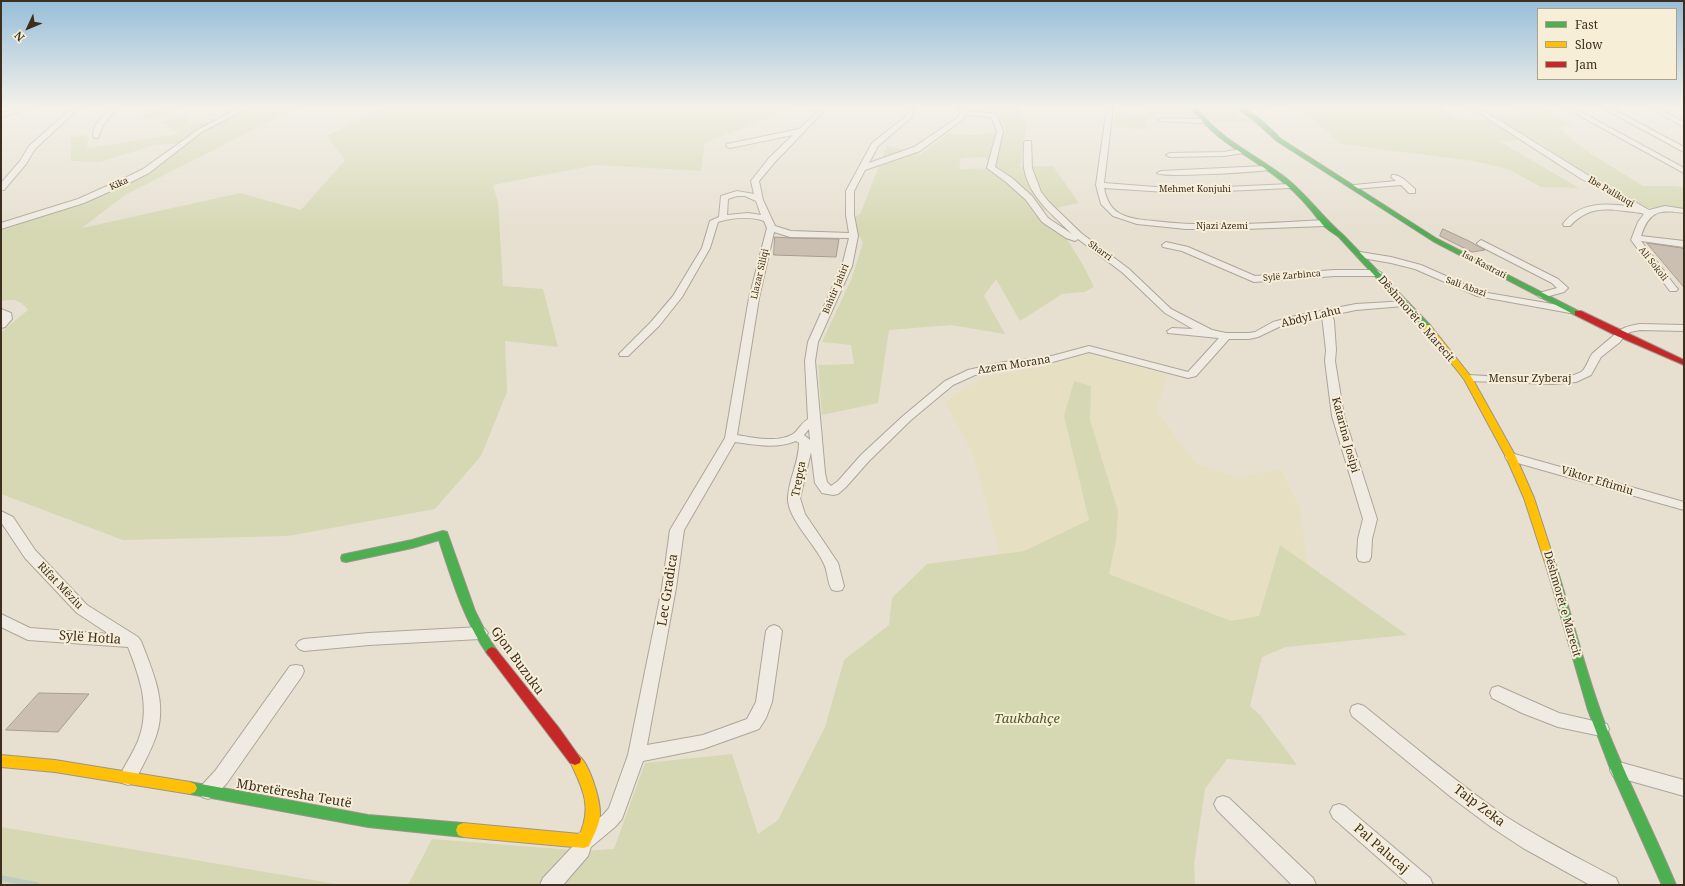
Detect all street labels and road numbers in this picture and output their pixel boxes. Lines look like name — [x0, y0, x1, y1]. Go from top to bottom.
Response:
street label: Ibe Palikuqi — [1586, 174, 1636, 210]
street label: Kika — [108, 175, 130, 193]
street label: Mehmet Konjuhi — [1159, 184, 1231, 194]
street label: Njazi Azemi — [1196, 221, 1248, 231]
street label: Sharri — [1086, 239, 1114, 263]
street label: Ali Sokoli — [1636, 245, 1670, 283]
street label: Llazar Siliqi — [749, 248, 771, 300]
street label: Isa Kastrati — [1460, 249, 1508, 281]
street label: Bahtir Jahiri — [821, 262, 851, 316]
street label: Sylë Zarbinca — [1263, 268, 1321, 284]
street label: Dëshmorët e Marecit — [1375, 273, 1457, 365]
street label: Sali Abazi — [1444, 275, 1488, 299]
street label: Abdyl Lahu — [1280, 304, 1342, 330]
street label: Azem Morana — [977, 353, 1051, 377]
street label: Mensur Zyberaj — [1488, 372, 1572, 386]
street label: Katarina Josipi — [1329, 396, 1361, 474]
street label: Trepça — [789, 460, 809, 498]
street label: Viktor Eftimiu — [1559, 464, 1635, 498]
street label: Dëshmorët e Marecit — [1541, 550, 1583, 658]
street label: Lec Gradica — [655, 553, 681, 627]
street label: Rifat Mëziu — [34, 560, 86, 612]
street label: Gjon Buzuku — [487, 624, 547, 698]
street label: Sylë Hotla — [58, 628, 122, 648]
street label: Mbretëresha Teutë — [235, 776, 353, 812]
street label: Taip Zeka — [1450, 782, 1508, 830]
street label: Pal Palucaj — [1350, 821, 1412, 877]

